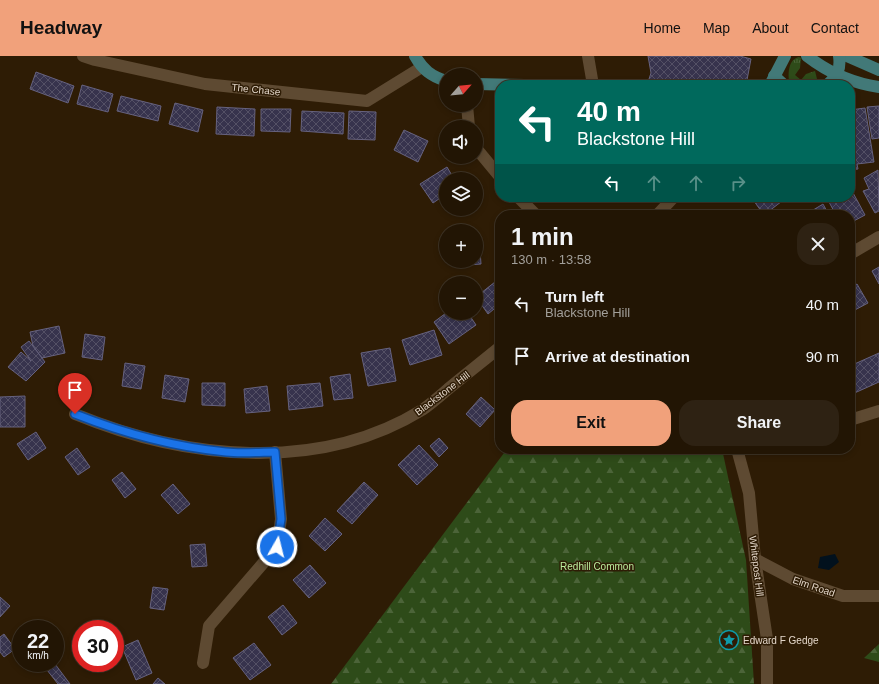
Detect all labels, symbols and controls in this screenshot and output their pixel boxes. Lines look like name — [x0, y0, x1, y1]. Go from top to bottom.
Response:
text: Headway — [20, 17, 102, 38]
text: Home — [644, 20, 681, 36]
text: Map — [703, 20, 730, 36]
text: About — [752, 20, 789, 36]
text: Contact — [811, 20, 859, 36]
north arrow — [439, 68, 483, 112]
map controls — [439, 68, 483, 320]
street label: The Chase — [231, 81, 281, 98]
icon: left — [511, 96, 563, 148]
text: 40 m — [577, 96, 641, 127]
button: sound — [439, 120, 483, 164]
text: Blackstone Hill — [577, 129, 695, 149]
button: layers — [439, 172, 483, 216]
icon: left — [601, 172, 623, 194]
icon: ahead — [643, 172, 665, 194]
icon: ahead — [685, 172, 707, 194]
icon: right — [727, 172, 749, 194]
text: 1 min — [511, 223, 574, 250]
button: close — [797, 223, 839, 265]
button: + — [439, 224, 483, 268]
text: 130 m · 13:58 — [511, 252, 591, 267]
button: − — [439, 276, 483, 320]
text: Turn left — [545, 288, 604, 305]
icon: left — [511, 293, 533, 315]
text: 40 m — [806, 296, 839, 313]
text: Blackstone Hill — [545, 305, 630, 320]
icon: arrive — [511, 345, 533, 367]
text: Arrive at destination — [545, 348, 690, 365]
text: 90 m — [806, 348, 839, 365]
street label: Blackstone Hill — [413, 369, 472, 418]
pin — [58, 373, 92, 414]
icon: arrive — [64, 379, 86, 401]
button: Exit — [511, 400, 671, 446]
button: Share — [679, 400, 839, 446]
position arrow — [256, 526, 298, 568]
street label: Whitepost Hill — [747, 535, 766, 597]
park label: Redhill Common — [560, 561, 634, 572]
street label: Elm Road — [791, 574, 836, 599]
speed limit sign: 30 — [72, 620, 124, 672]
place icon: Edward F Gedge — [718, 629, 740, 651]
text: 22 — [27, 630, 49, 652]
place label: Edward F Gedge — [743, 635, 819, 646]
text: km/h — [27, 650, 49, 661]

